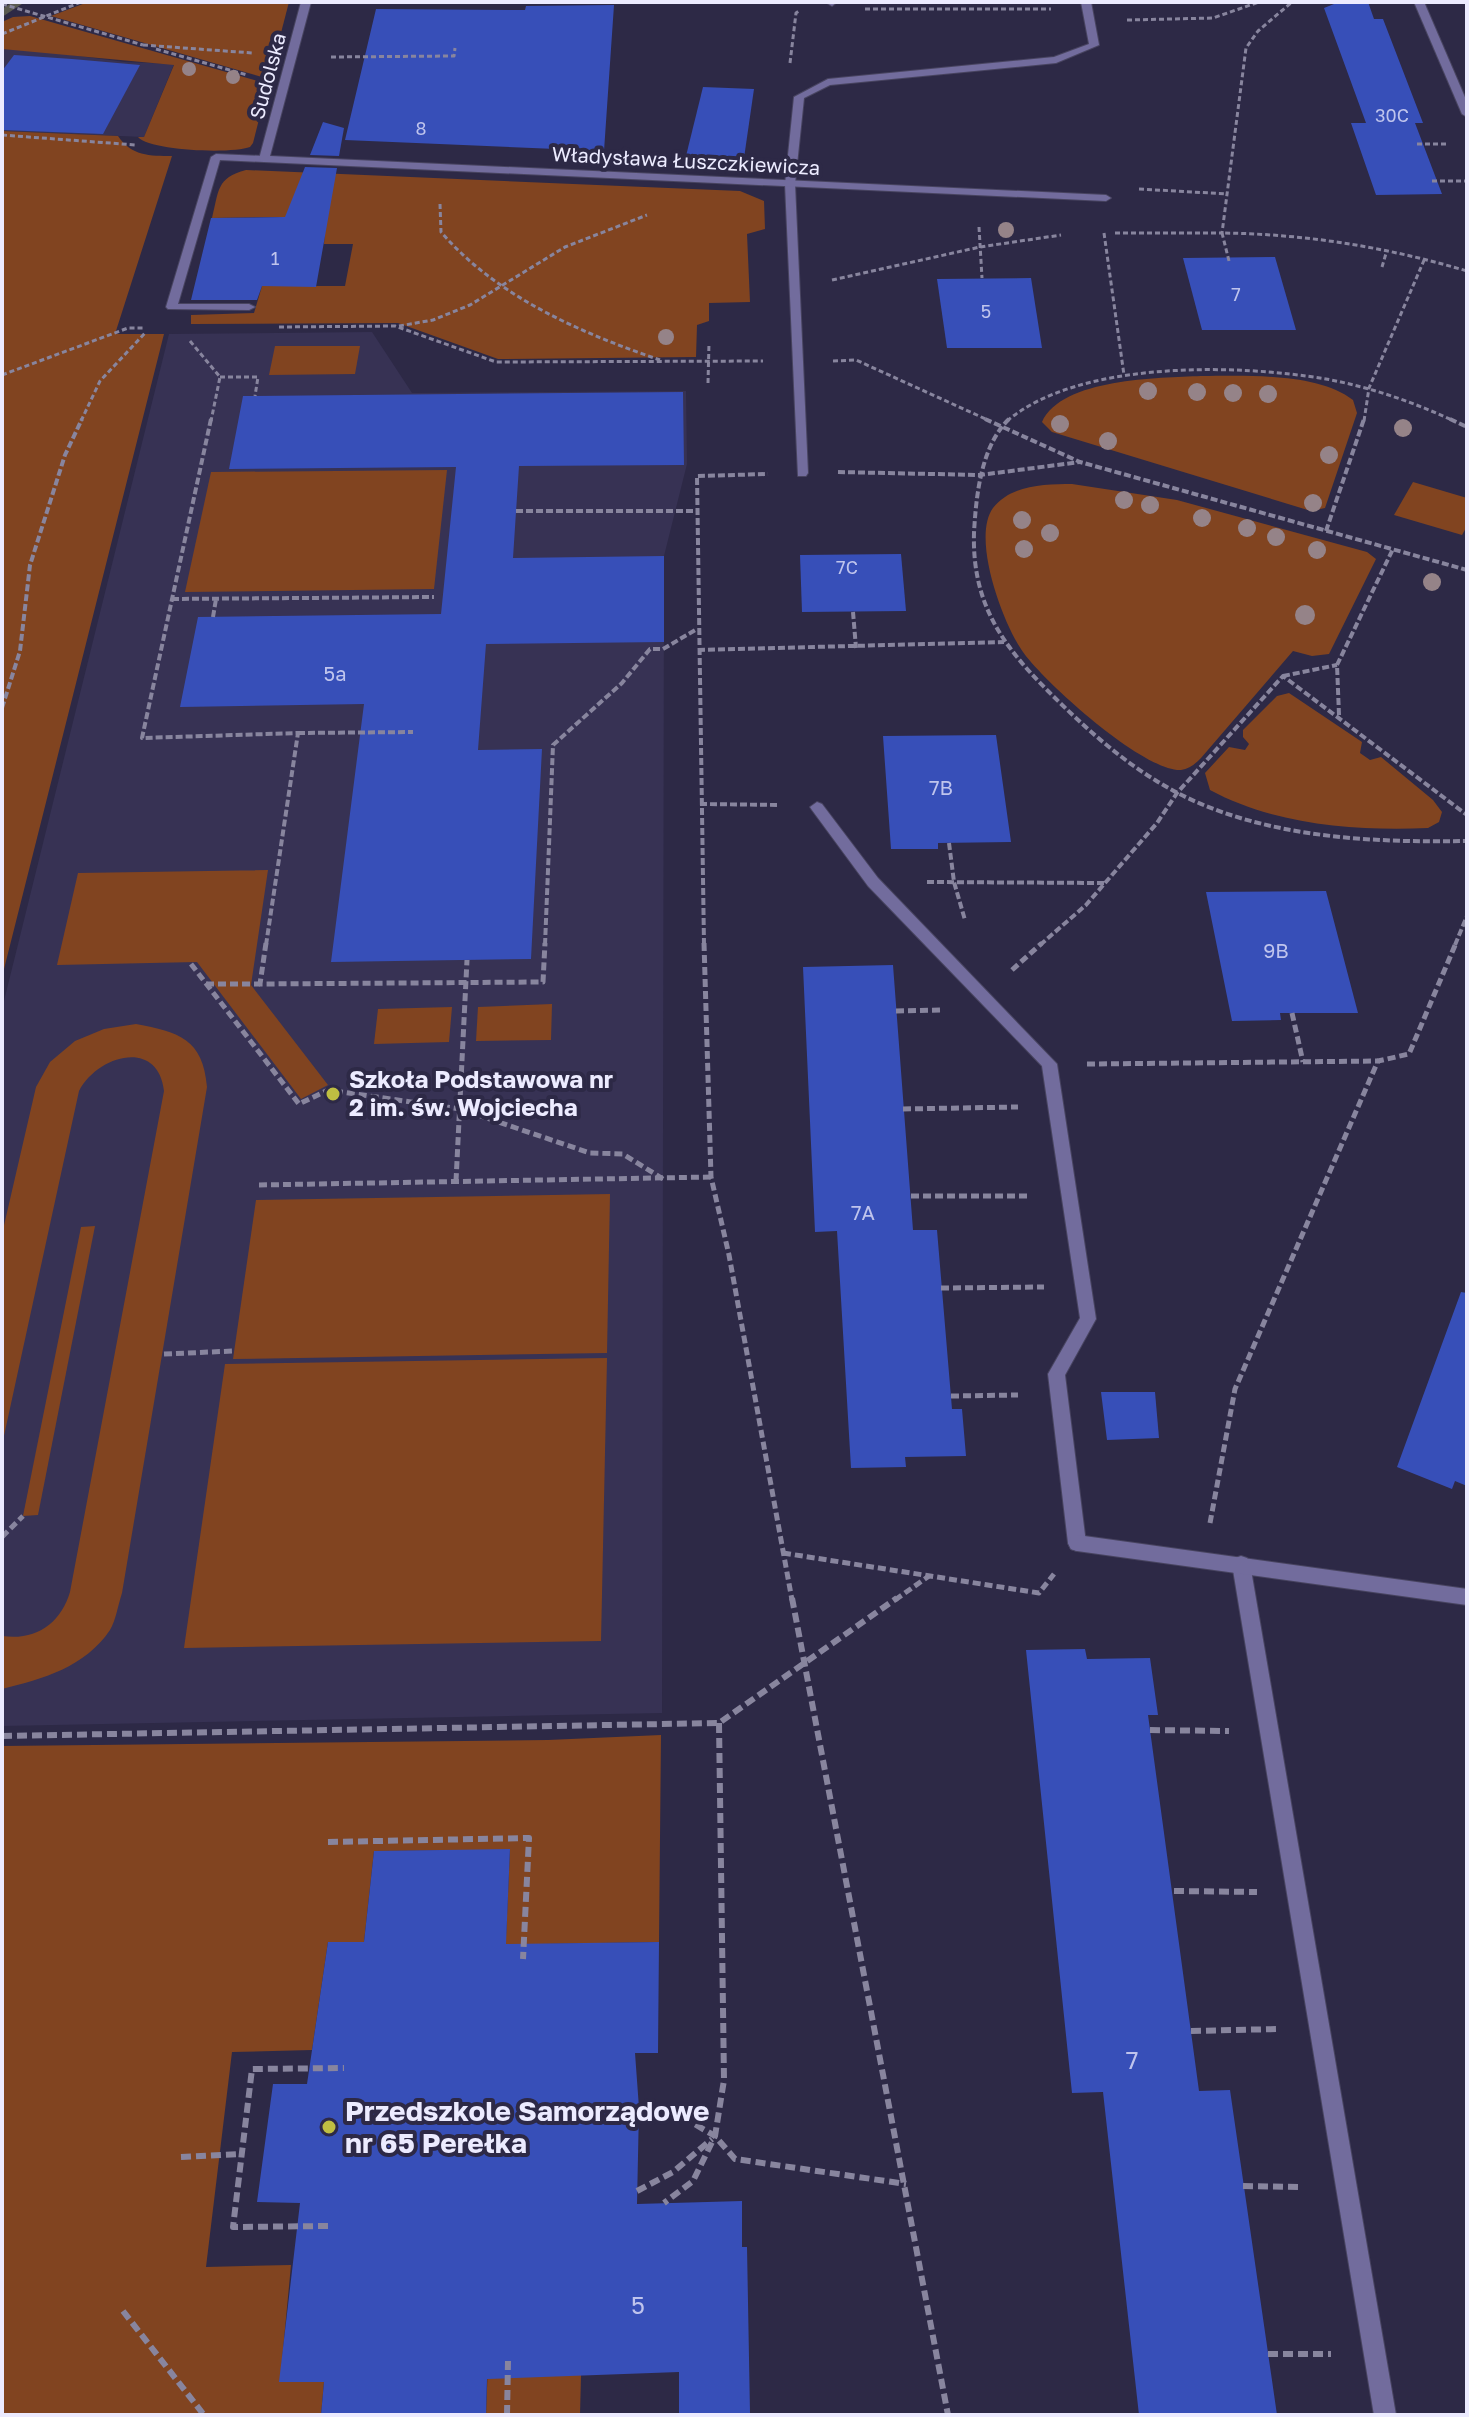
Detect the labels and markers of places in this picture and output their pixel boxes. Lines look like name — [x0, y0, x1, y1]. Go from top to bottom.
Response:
place label: Szkoła Podstawowa nr 2 im. św. Wojciecha — [349, 1064, 613, 1121]
marker: Szkoła Podstawowa nr 2 im. św. Wojciecha — [324, 1085, 342, 1103]
place label: Przedszkole Samorządowe nr 65 Perełka — [345, 2094, 710, 2159]
marker: Przedszkole Samorządowe nr 65 Perełka — [320, 2118, 338, 2136]

